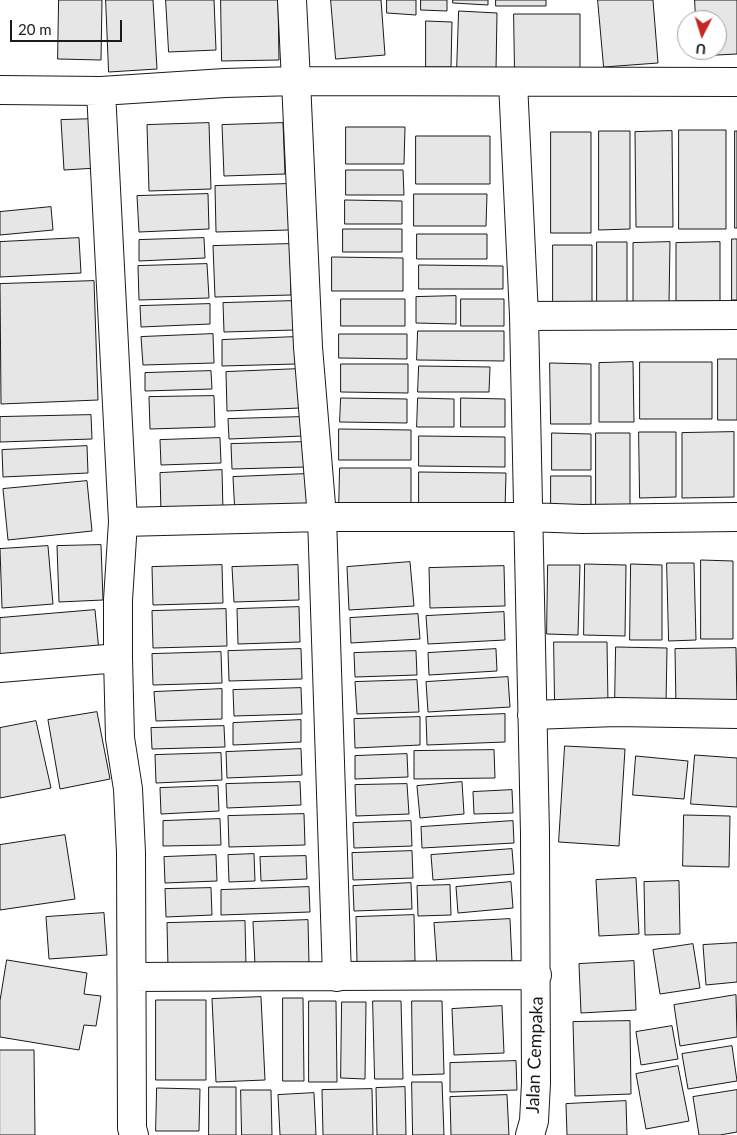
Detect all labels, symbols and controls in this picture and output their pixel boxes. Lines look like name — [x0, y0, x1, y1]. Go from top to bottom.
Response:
scale bar — [12, 10, 125, 42]
north arrow — [677, 10, 727, 60]
text: 20 m — [18, 20, 52, 38]
text: U — [695, 41, 707, 58]
street label: Jalan Cempaka — [522, 996, 548, 1114]

